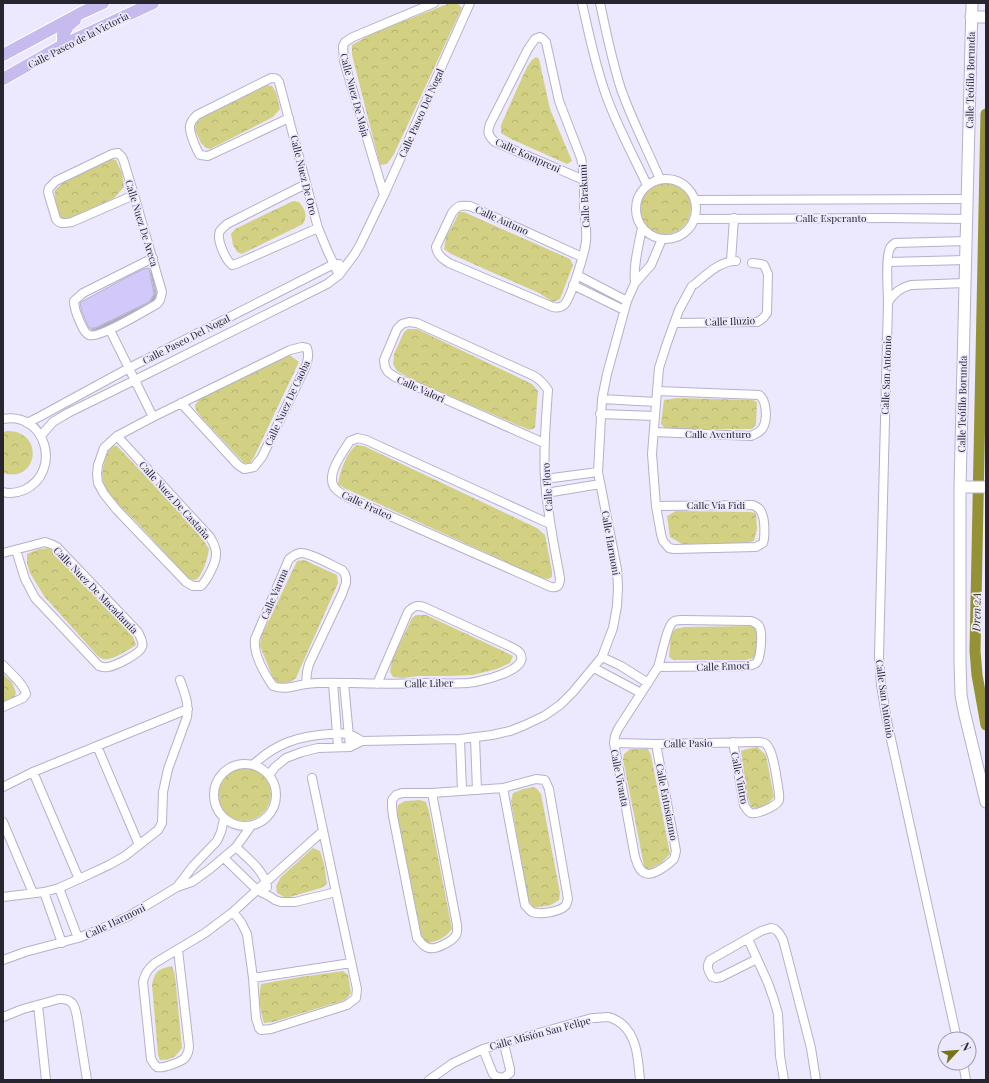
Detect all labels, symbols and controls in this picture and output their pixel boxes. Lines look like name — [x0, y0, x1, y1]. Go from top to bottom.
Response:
street label: Calle Paseo de la Victoria — [25, 8, 131, 72]
street label: Calle Teófilo Borunda — [962, 31, 978, 129]
street label: Calle Nuez De Maja — [337, 52, 373, 138]
street label: Calle Paseo Del Nogal — [395, 66, 447, 160]
street label: Calle Nuez De Oro — [287, 134, 321, 217]
street label: Calle Kompreni — [493, 134, 563, 176]
street label: Calle Brakumi — [575, 164, 593, 228]
street label: Calle Nuez De Areca — [122, 178, 162, 268]
street label: Calle Autuno — [473, 202, 531, 238]
street label: Calle Esperanto — [796, 211, 867, 225]
street label: Calle Paseo Del Nogal — [140, 311, 232, 367]
street label: Calle Iluzio — [705, 313, 756, 329]
street label: Calle San Antonio — [878, 335, 894, 415]
street label: Calle Teófilo Borunda — [954, 355, 970, 453]
street label: Calle Nuez De Caoba — [261, 358, 313, 448]
street label: Calle Valori — [395, 372, 447, 406]
street label: Calle Aventuro — [685, 427, 751, 441]
street label: Calle Nuez De Castaña — [136, 458, 214, 542]
street label: Calle Floro — [538, 462, 556, 512]
street label: Calle Frateo — [339, 487, 395, 523]
street label: Calle Vía Fidi — [687, 498, 745, 512]
street label: Calle Harmoni — [598, 510, 624, 576]
street label: Calle Nuez De Macadamia — [51, 543, 141, 637]
street label: Calle Varma — [257, 567, 291, 621]
water label: Dren 2A — [968, 592, 984, 633]
street label: Calle Emoci — [696, 658, 750, 674]
street label: Calle San Antonio — [873, 659, 898, 740]
street label: Calle Liber — [404, 676, 454, 690]
street label: Calle Pasio — [664, 736, 713, 750]
street label: Calle Vivanta — [608, 748, 632, 808]
street label: Calle Vintro — [728, 751, 752, 806]
street label: Calle Entusiazmo — [653, 762, 681, 842]
street label: Calle Harmoni — [83, 900, 147, 942]
street label: Calle Misión San Felipe — [488, 1013, 592, 1053]
north arrow — [937, 1031, 977, 1071]
text: N — [958, 1040, 975, 1053]

